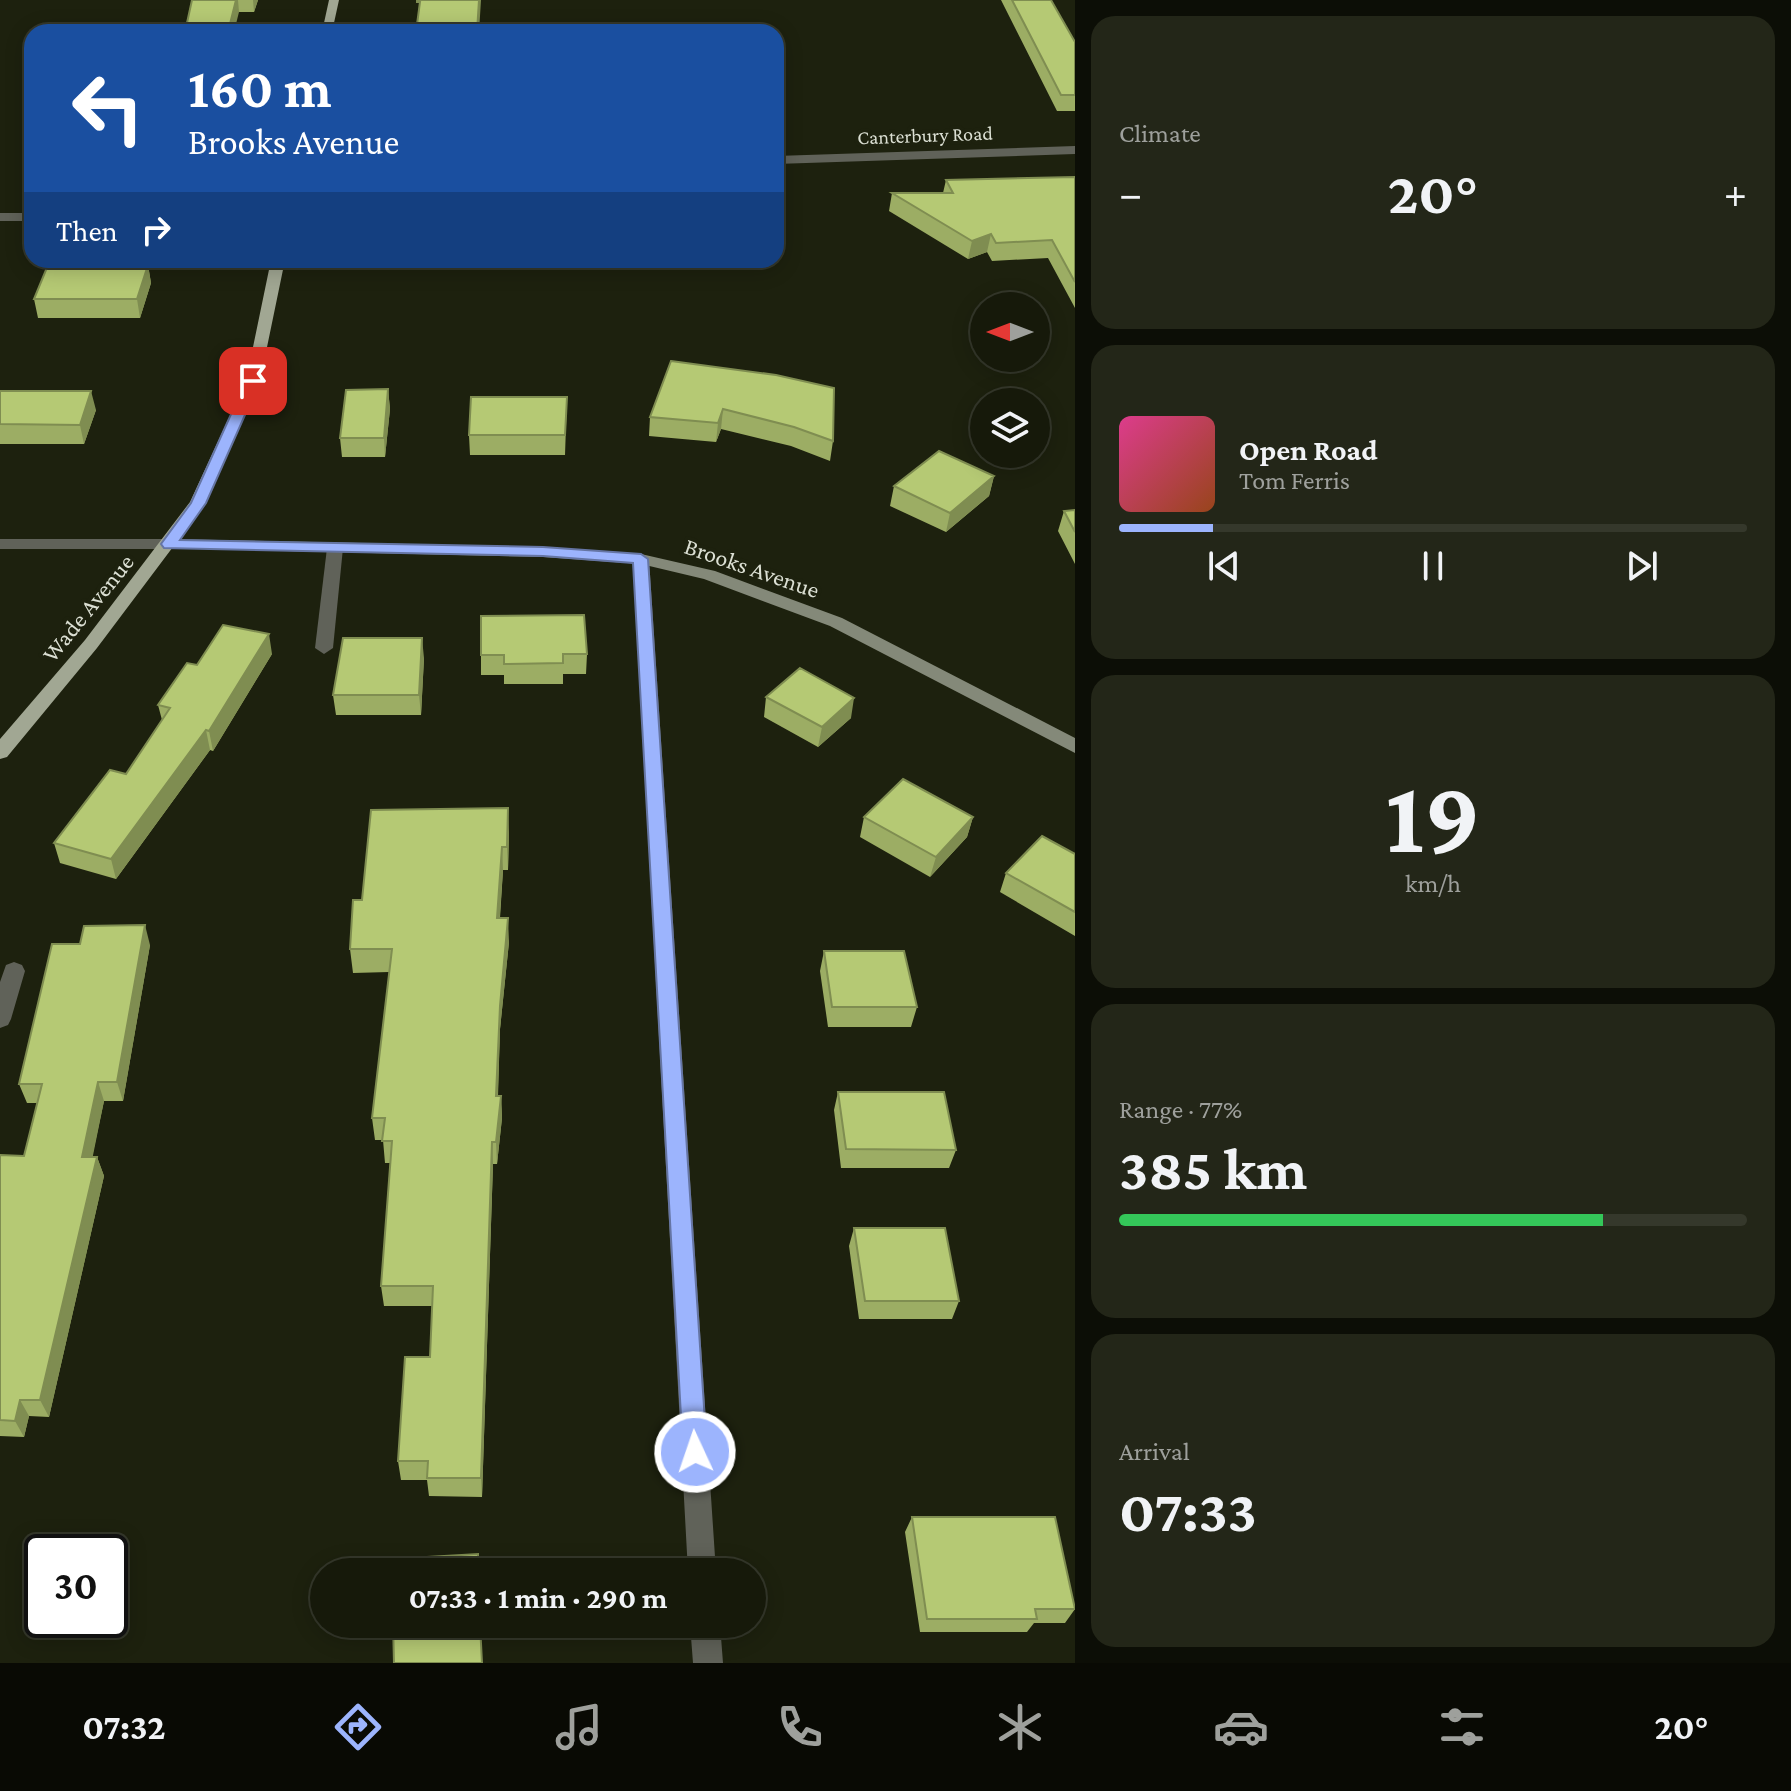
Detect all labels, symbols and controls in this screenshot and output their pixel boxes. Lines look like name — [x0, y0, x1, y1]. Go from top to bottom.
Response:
icon: left — [56, 56, 160, 160]
text: 160 m — [188, 57, 332, 119]
text: Climate — [1119, 119, 1201, 148]
text: Brooks Avenue — [188, 122, 399, 162]
street label: Canterbury Road — [857, 122, 994, 149]
text: 20° — [1388, 159, 1478, 226]
text: − — [1119, 169, 1142, 217]
text: + — [1724, 169, 1747, 217]
icon: right — [134, 208, 178, 252]
text: Then — [56, 214, 118, 247]
north arrow — [970, 292, 1050, 372]
map controls — [970, 292, 1050, 468]
pin — [219, 347, 287, 415]
icon: arrive — [231, 359, 275, 403]
button: layers — [970, 388, 1050, 468]
text: Open Road — [1239, 433, 1378, 466]
text: Tom Ferris — [1239, 466, 1350, 495]
street label: Brooks Avenue — [681, 532, 823, 603]
icon: previous — [1202, 544, 1246, 588]
icon: pause — [1411, 544, 1455, 588]
icon: next — [1620, 544, 1664, 588]
street label: Wade Avenue — [36, 549, 139, 667]
text: 19 — [1385, 759, 1481, 874]
text: km/h — [1405, 869, 1461, 898]
text: Range · 77% — [1119, 1095, 1242, 1124]
text: 385 km — [1119, 1135, 1307, 1202]
position arrow — [653, 1410, 737, 1494]
text: Arrival — [1119, 1437, 1190, 1466]
text: 07:33 — [1119, 1477, 1257, 1544]
speed limit sign: 30 — [24, 1534, 128, 1638]
text: 07:33 · 1 min · 290 m — [409, 1581, 667, 1614]
icon: directions — [330, 1699, 386, 1755]
icon: music — [551, 1699, 607, 1755]
icon: phone — [772, 1699, 828, 1755]
icon: climate — [992, 1699, 1048, 1755]
icon: car — [1213, 1699, 1269, 1755]
icon: filters — [1434, 1699, 1490, 1755]
text: 07:32 — [82, 1707, 166, 1747]
text: 20° — [1654, 1707, 1709, 1747]

